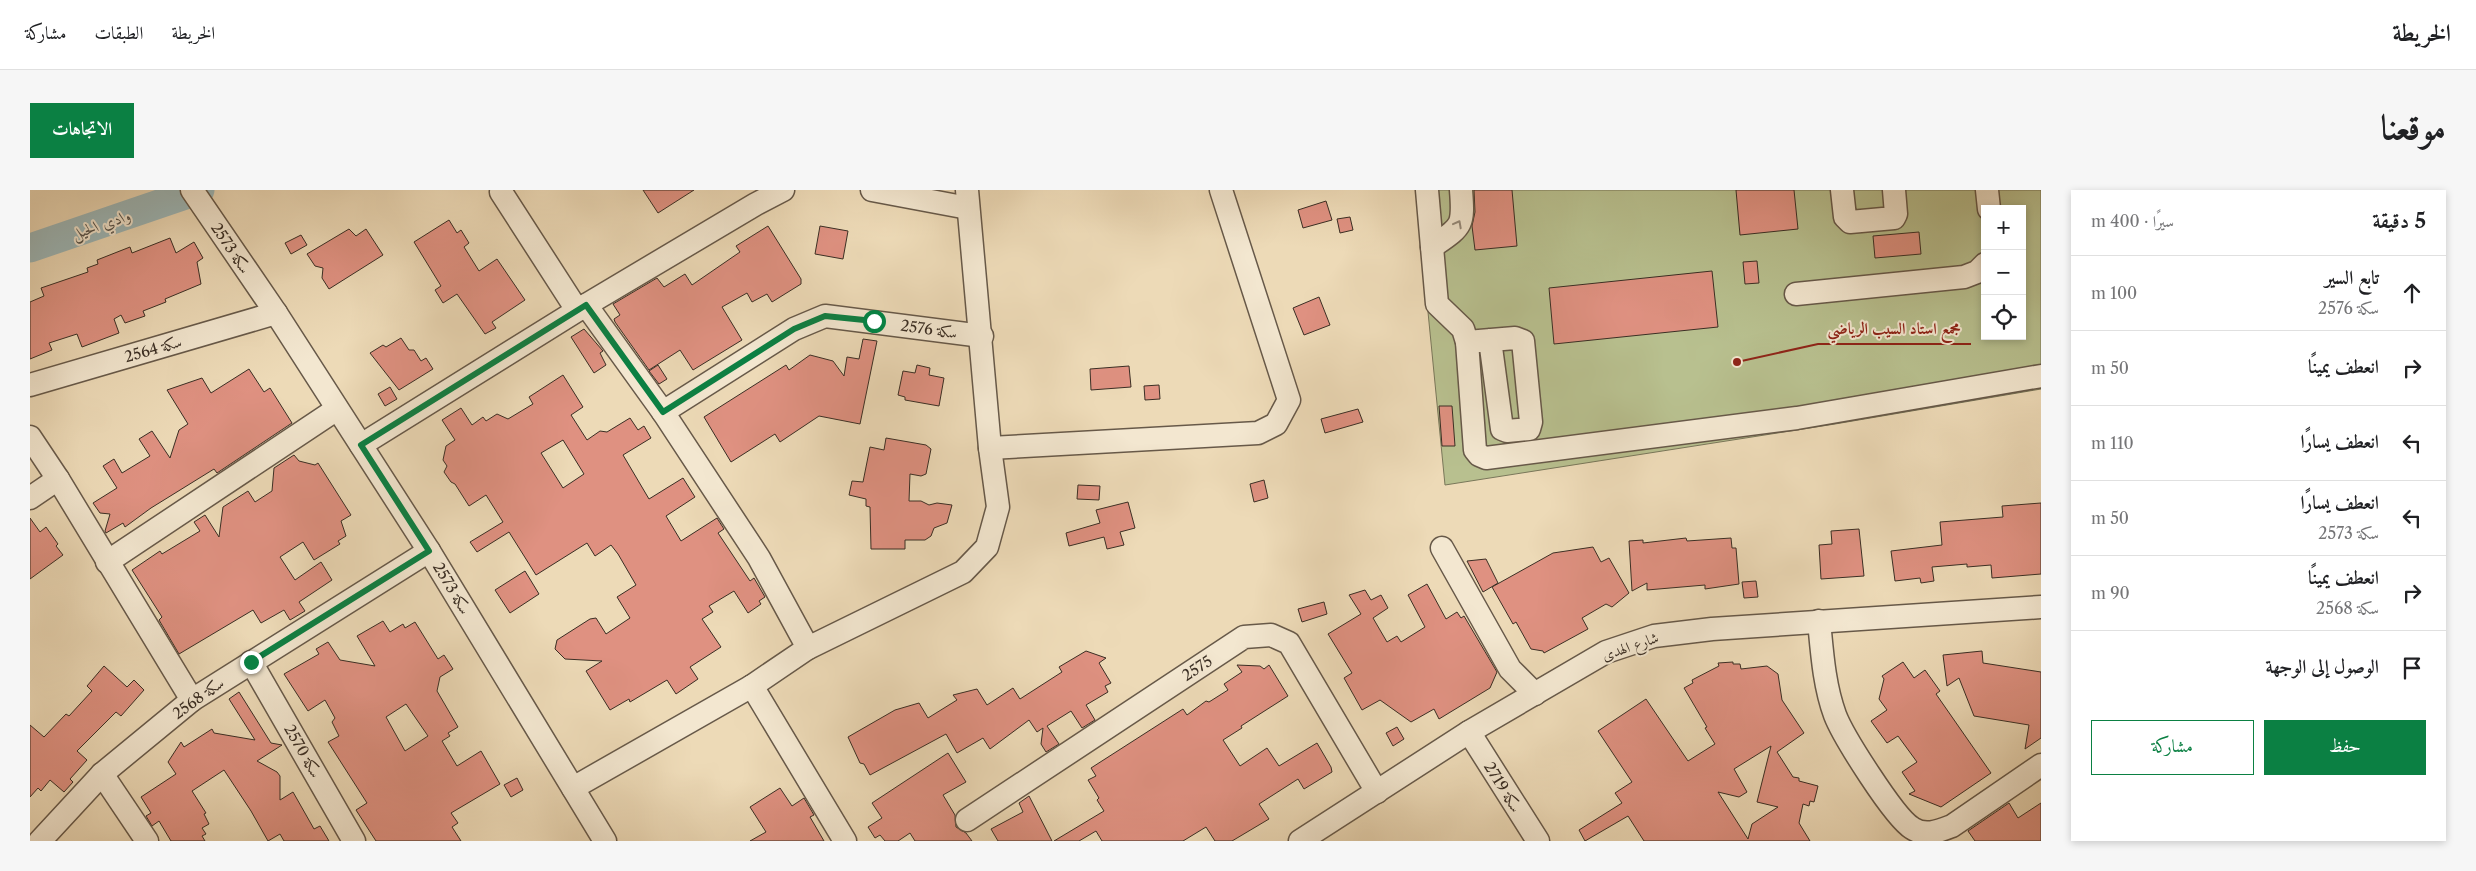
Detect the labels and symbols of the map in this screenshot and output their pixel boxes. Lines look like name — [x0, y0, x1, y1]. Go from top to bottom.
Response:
water label: وادي الحيل — [69, 205, 134, 246]
street label: سكة 2573 — [207, 219, 255, 277]
one-way arrow — [1452, 221, 1462, 230]
route start — [863, 310, 886, 333]
callout: مجمع استاد السيب الرياضي — [1818, 313, 1971, 344]
street label: سكة 2576 — [899, 316, 959, 342]
text: مجمع استاد السيب الرياضي — [1828, 318, 1960, 344]
street label: سكة 2564 — [122, 332, 184, 366]
street label: سكة 2573 — [429, 559, 475, 617]
street label: شارع الهدى — [1599, 627, 1662, 668]
route end — [240, 651, 263, 674]
street label: 2575 — [1178, 651, 1216, 685]
street label: سكة 2568 — [169, 673, 227, 723]
street label: سكة 2570 — [280, 721, 326, 781]
street label: سكة 2719 — [1480, 758, 1526, 816]

